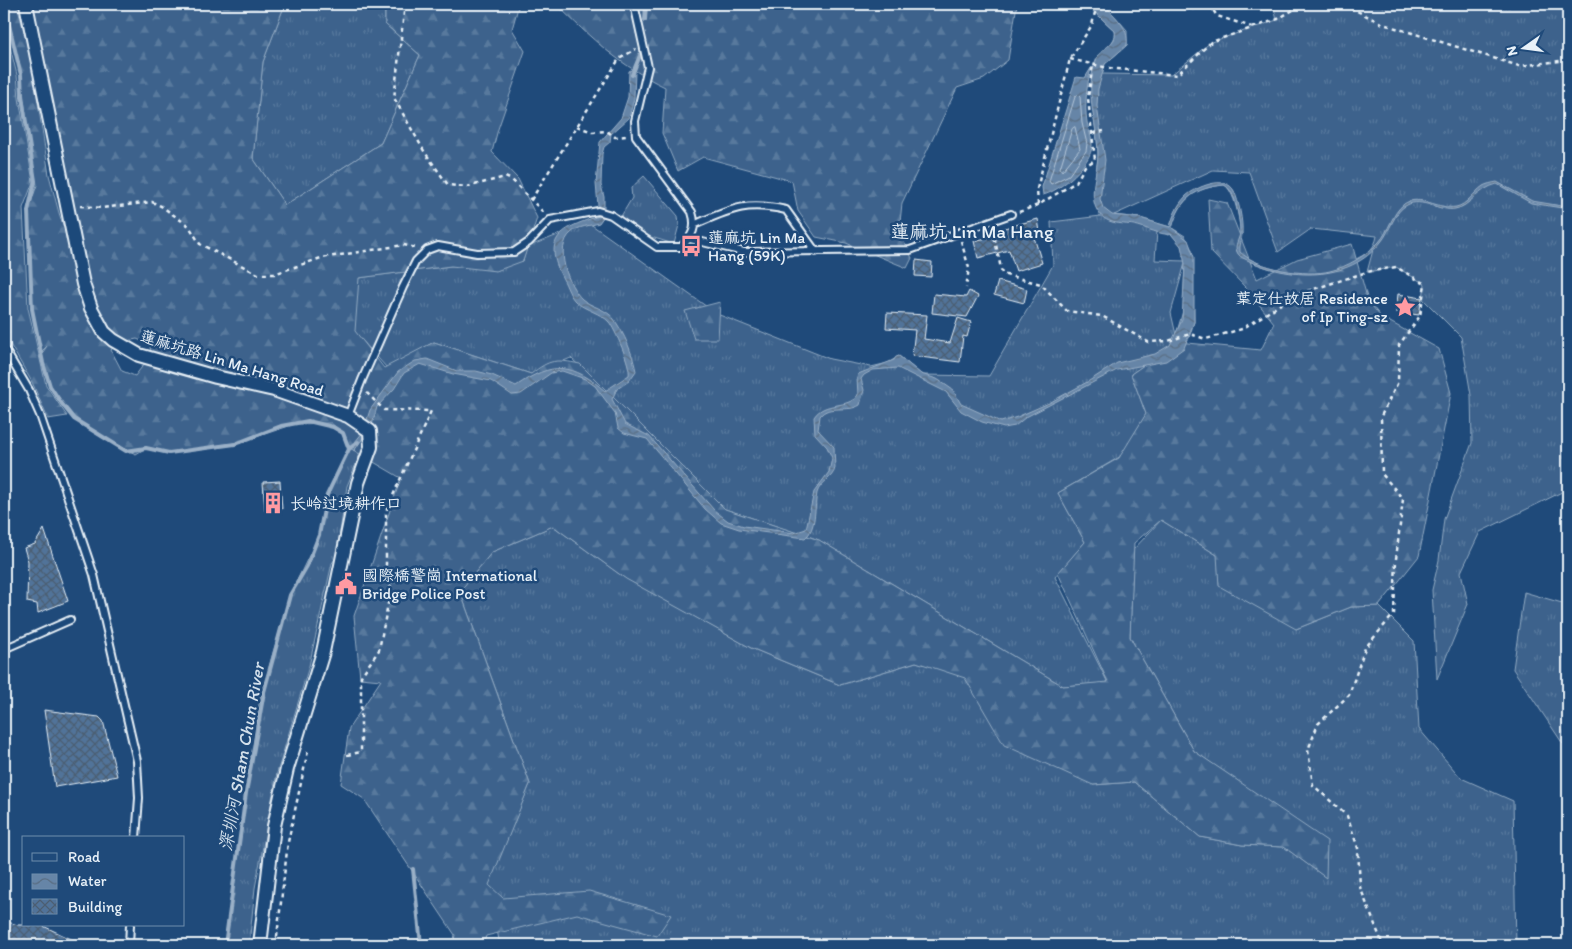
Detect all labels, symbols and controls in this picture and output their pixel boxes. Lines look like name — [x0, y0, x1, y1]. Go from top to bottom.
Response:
north arrow — [1500, 22, 1550, 72]
text: N — [1502, 44, 1521, 58]
district label: 蓮麻坑 Lin Ma Hang — [890, 220, 1054, 243]
place label: 蓮麻坑 Lin Ma Hang (59K) — [708, 228, 805, 265]
bus stop icon: 蓮麻坑 Lin Ma Hang (59K) — [678, 233, 704, 259]
place label: 葉定仕故居 Residence of Ip Ting-sz — [1236, 289, 1389, 326]
place icon: 葉定仕故居 Residence of Ip Ting-sz — [1392, 294, 1418, 320]
street label: 蓮麻坑路 Lin Ma Hang Road — [138, 326, 327, 400]
building icon: 长岭过境耕作口 — [260, 490, 286, 516]
place label: 长岭过境耕作口 — [290, 494, 402, 513]
place label: 國際橋警崗 International Bridge Police Post — [362, 566, 538, 603]
public building icon: 國際橋警崗 International Bridge Police Post — [333, 571, 359, 597]
water label: 深圳河 Sham Chun River — [215, 659, 270, 853]
legend — [22, 836, 185, 926]
text: Road — [68, 848, 101, 866]
text: Water — [68, 872, 107, 890]
text: Building — [68, 898, 122, 916]

